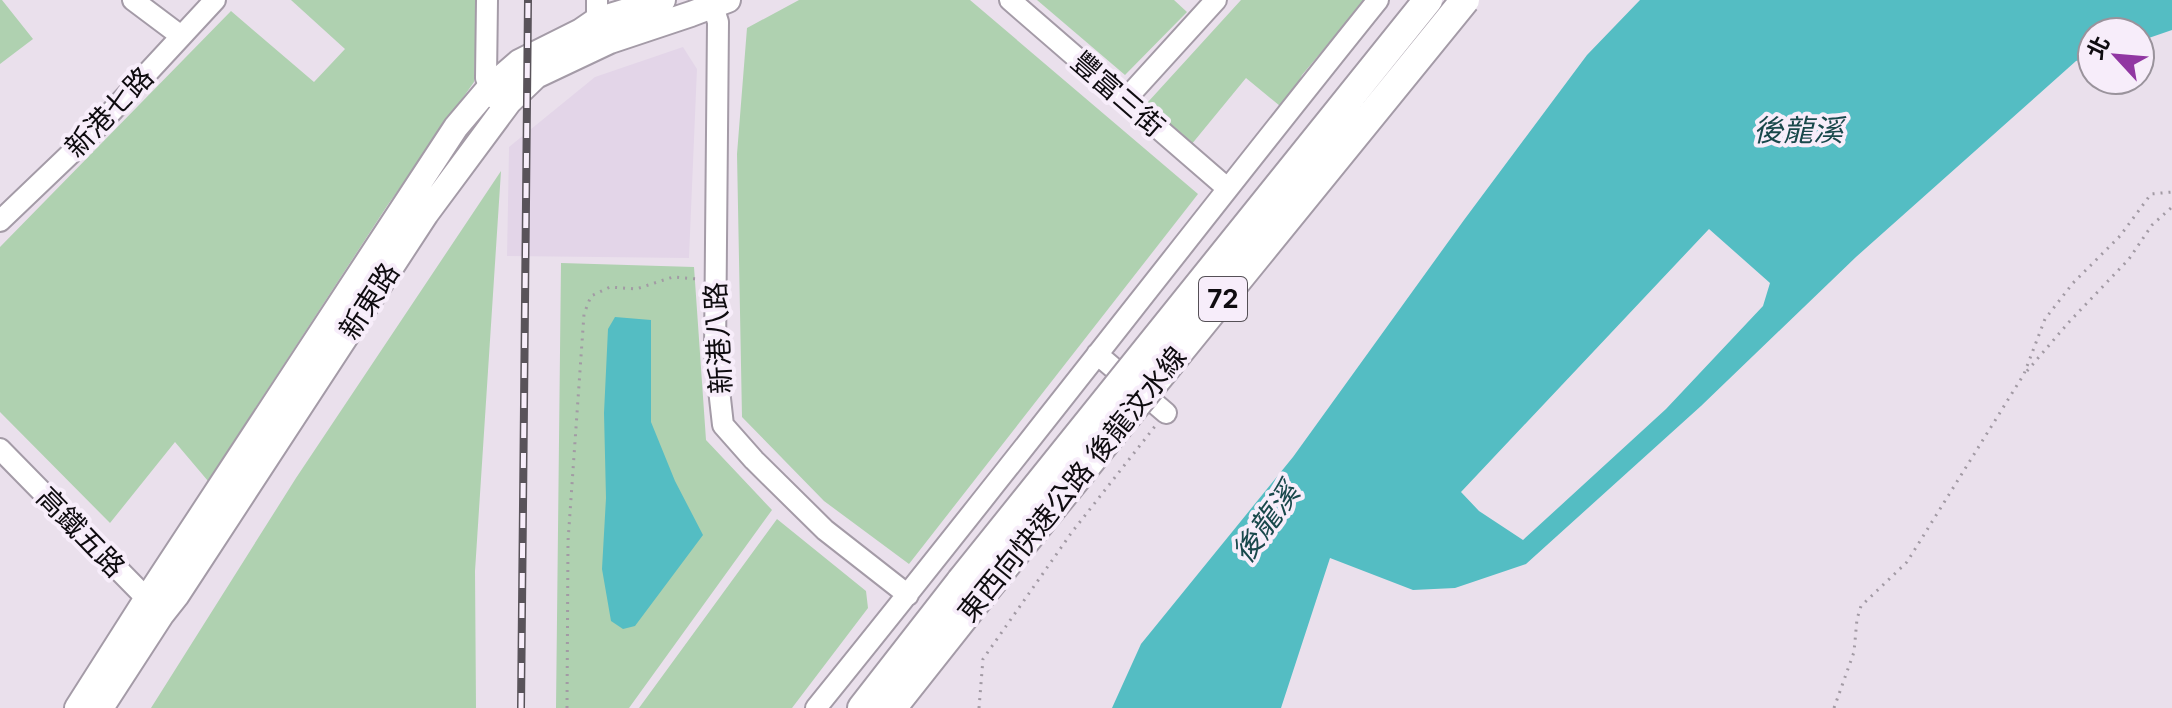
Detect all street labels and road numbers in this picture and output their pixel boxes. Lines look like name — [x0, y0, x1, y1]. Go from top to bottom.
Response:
street label: 豐富三街 — [1065, 44, 1171, 144]
street label: 新港七路 — [58, 60, 160, 164]
street label: 新東路 — [332, 257, 406, 345]
road number: 72 — [1199, 277, 1247, 321]
street label: 新港八路 — [698, 281, 738, 395]
street label: 東西向快速公路 後龍汶水線 — [951, 340, 1193, 628]
street label: 高鐵五路 — [30, 480, 132, 584]

